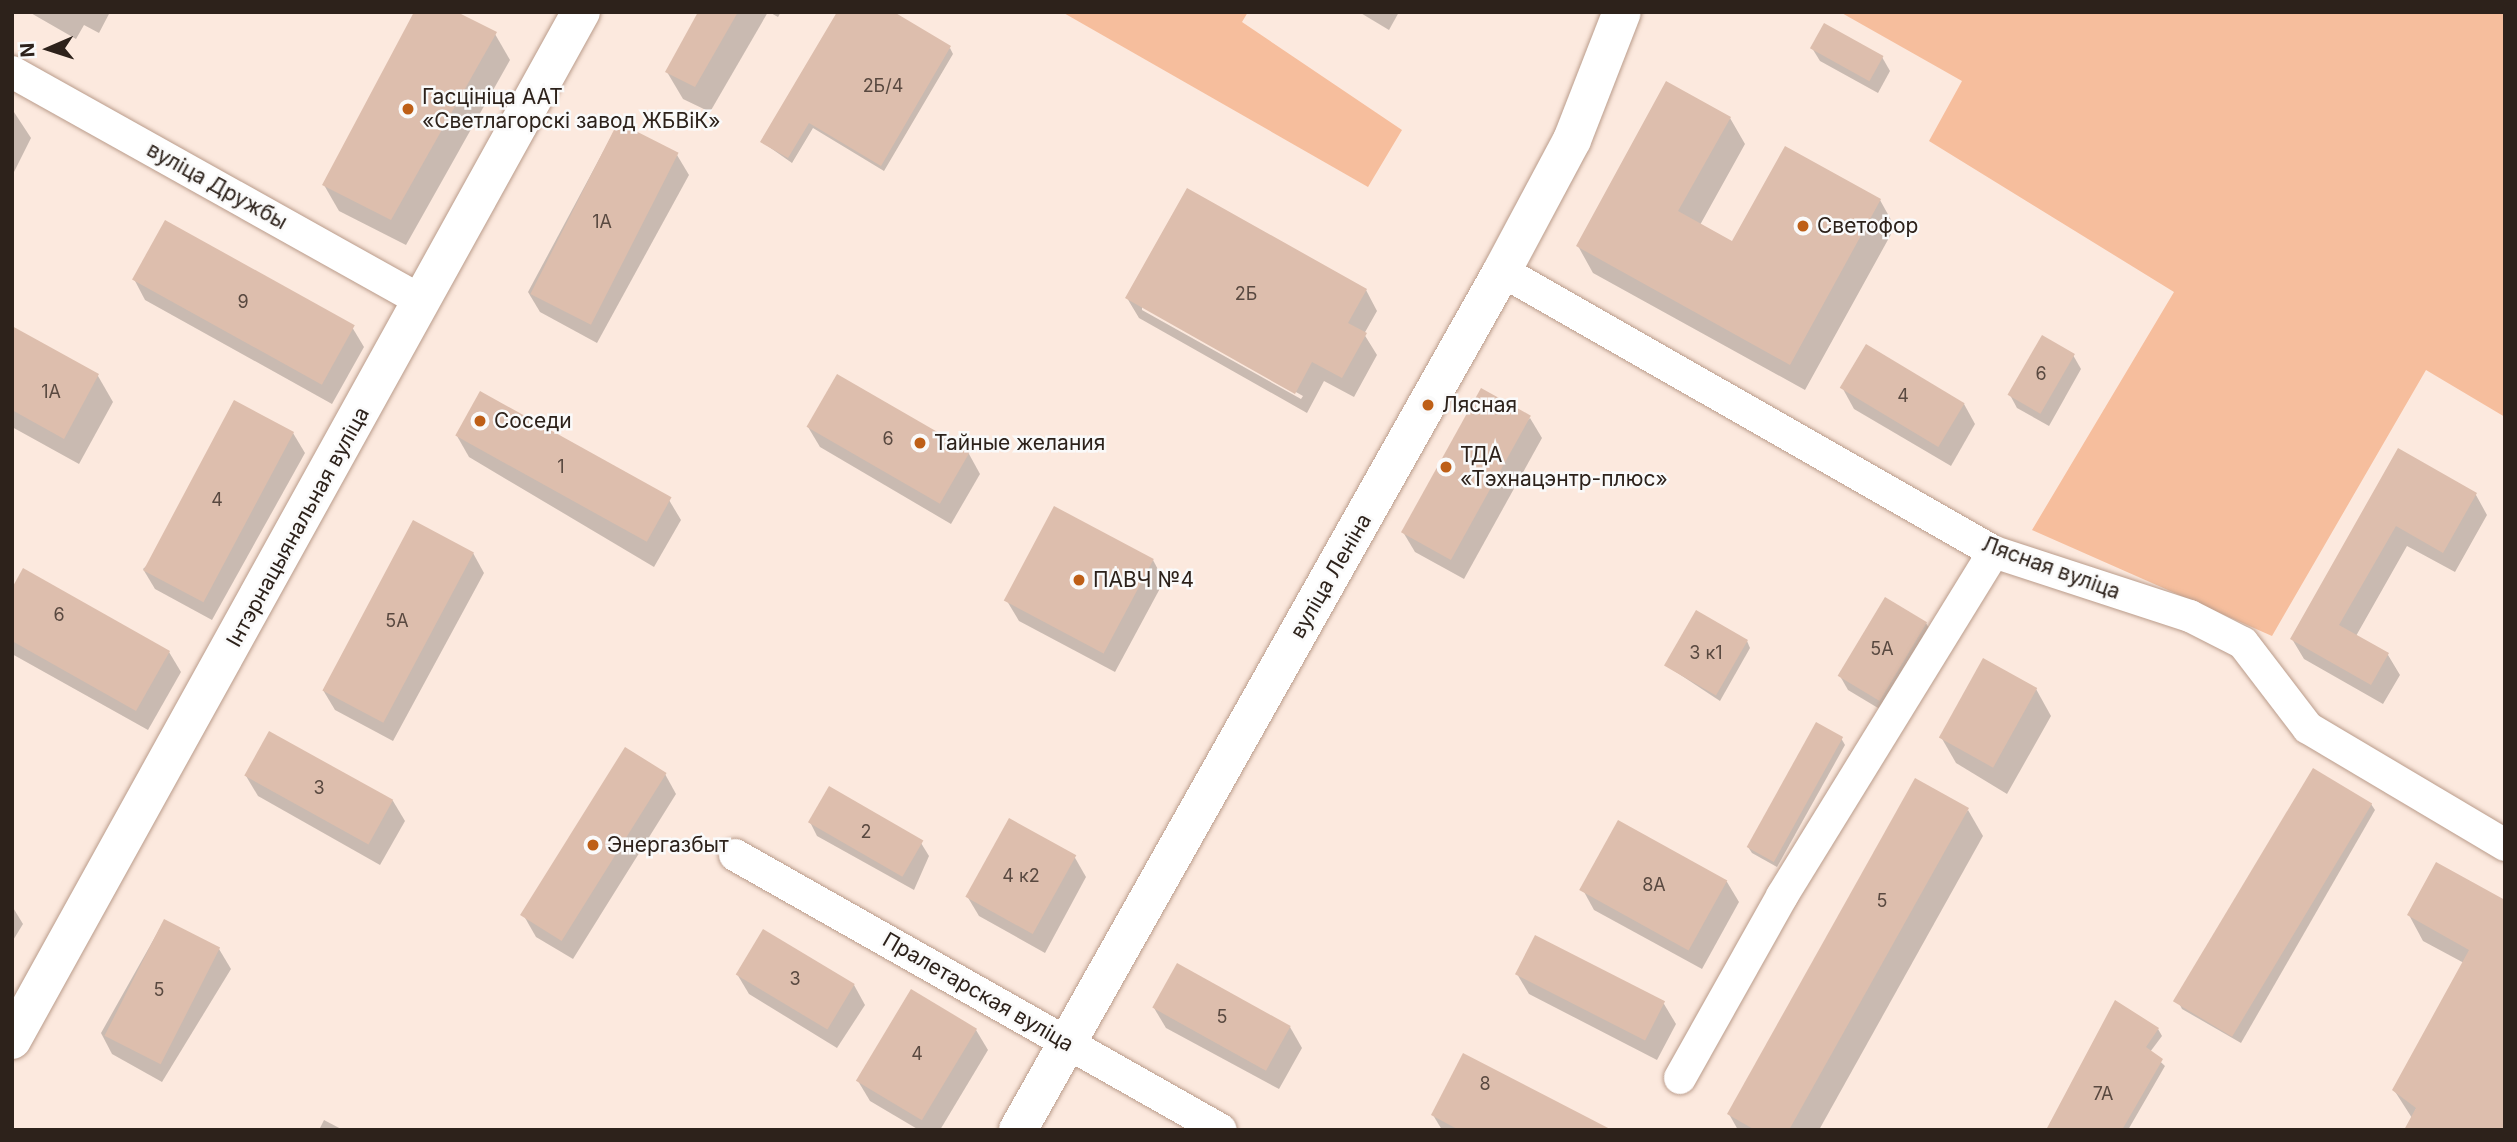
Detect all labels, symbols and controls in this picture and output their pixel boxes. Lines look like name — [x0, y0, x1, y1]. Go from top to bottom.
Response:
north arrow — [14, 14, 84, 84]
text: N — [16, 42, 39, 58]
house number: 2Б/4 — [863, 75, 903, 97]
place label: Гасцініца ААТ «Светлагорскі завод ЖБВіК» — [422, 84, 721, 134]
marker: Гасцініца ААТ «Светлагорскі завод ЖБВіК» — [400, 101, 416, 117]
street label: вуліца Дружбы — [142, 137, 292, 235]
house number: 1А — [592, 211, 612, 233]
place label: Светофор — [1817, 213, 1918, 239]
marker: Светофор — [1795, 218, 1811, 234]
house number: 2Б — [1235, 283, 1257, 305]
house number: 9 — [237, 291, 249, 313]
house number: 6 — [2035, 363, 2047, 385]
house number: 1А — [41, 381, 61, 403]
house number: 4 — [1897, 385, 1909, 407]
place label: Лясная — [1442, 392, 1517, 418]
marker: Лясная — [1420, 397, 1436, 413]
street label: Інтэрнацыянальная вуліца — [221, 403, 375, 651]
place label: Соседи — [494, 408, 572, 434]
marker: Соседи — [472, 413, 488, 429]
house number: 6 — [882, 428, 894, 450]
place label: Тайные желания — [934, 430, 1105, 456]
marker: Тайные желания — [912, 435, 928, 451]
place label: ТДА «Тэхнацэнтр-плюс» — [1460, 442, 1668, 492]
house number: 1 — [557, 456, 565, 478]
marker: ТДА «Тэхнацэнтр-плюс» — [1438, 459, 1454, 475]
house number: 4 — [211, 489, 223, 511]
street label: вуліца Леніна — [1285, 509, 1377, 643]
street label: Лясная вуліца — [1978, 531, 2124, 605]
place label: ПАВЧ №4 — [1093, 567, 1194, 593]
marker: ПАВЧ №4 — [1071, 572, 1087, 588]
house number: 6 — [53, 604, 65, 626]
house number: 5А — [385, 610, 409, 632]
house number: 5А — [1870, 638, 1894, 660]
house number: 3 к1 — [1689, 642, 1723, 664]
house number: 3 — [313, 777, 325, 799]
house number: 2 — [861, 821, 871, 843]
place label: Энергазбыт — [607, 832, 729, 858]
marker: Энергазбыт — [585, 837, 601, 853]
house number: 4 к2 — [1002, 865, 1040, 887]
house number: 8А — [1642, 874, 1666, 896]
house number: 5 — [1877, 890, 1887, 912]
street label: Пралетарская вуліца — [878, 927, 1078, 1057]
house number: 3 — [789, 968, 801, 990]
house number: 5 — [154, 979, 164, 1001]
house number: 5 — [1217, 1006, 1227, 1028]
house number: 4 — [911, 1043, 923, 1065]
house number: 8 — [1479, 1073, 1491, 1095]
house number: 7А — [2093, 1083, 2113, 1105]

